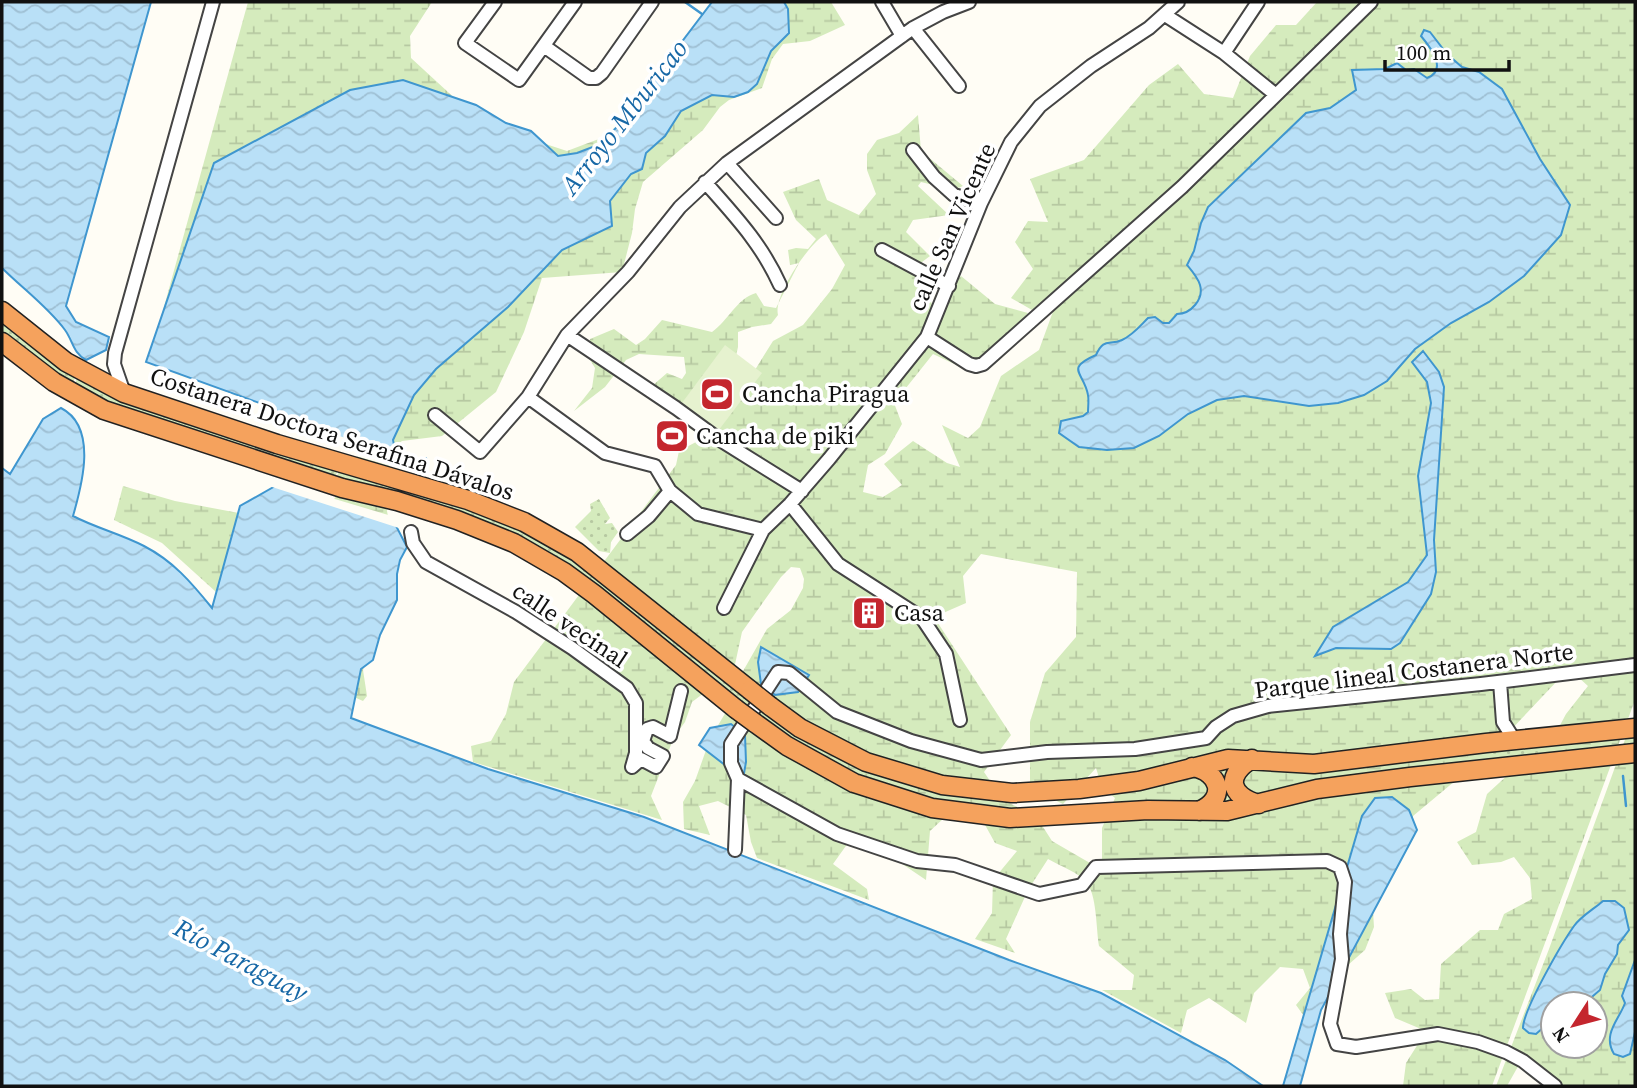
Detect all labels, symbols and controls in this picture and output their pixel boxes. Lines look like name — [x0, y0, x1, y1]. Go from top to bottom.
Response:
scale bar — [1385, 28, 1509, 72]
water label: Arroyo Mburicao — [551, 32, 696, 204]
text: 100 m — [1396, 38, 1451, 67]
street label: calle San Vicente — [900, 137, 1003, 316]
street label: Costanera Doctora Serafina Dávalos — [146, 359, 518, 508]
sports icon: Cancha Piragua — [698, 375, 736, 413]
place label: Cancha Piragua — [742, 377, 910, 410]
sports icon: Cancha de piki — [653, 417, 691, 455]
place label: Cancha de piki — [696, 419, 854, 452]
street label: calle vecinal — [506, 574, 635, 675]
building icon: Casa — [850, 594, 888, 632]
place label: Casa — [894, 596, 945, 629]
street label: Parque lineal Costanera Norte — [1253, 635, 1575, 706]
water label: Río Paraguay — [167, 909, 315, 1011]
north arrow — [1539, 990, 1609, 1060]
text: N — [1546, 1022, 1575, 1048]

